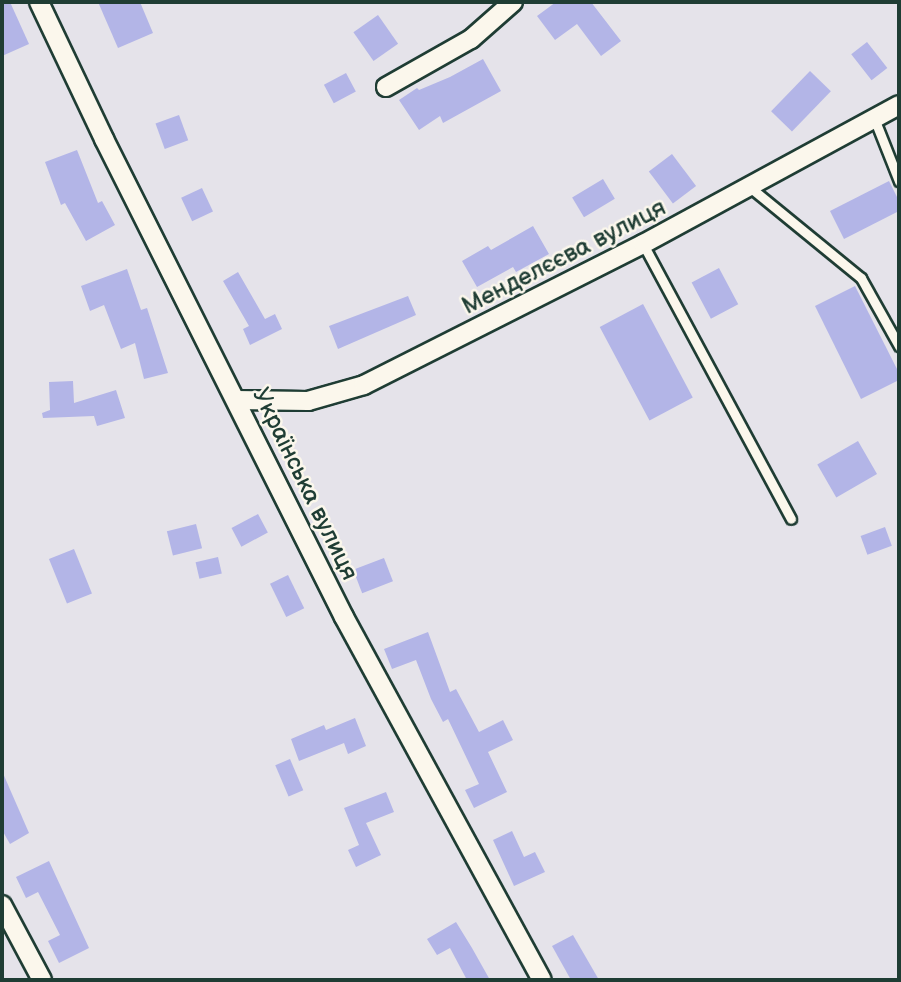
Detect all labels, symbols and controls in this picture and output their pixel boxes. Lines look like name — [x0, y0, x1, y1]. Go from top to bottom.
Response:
street label: Менделєєва вулиця — [457, 193, 671, 321]
street label: Українська вулиця — [246, 383, 364, 585]

